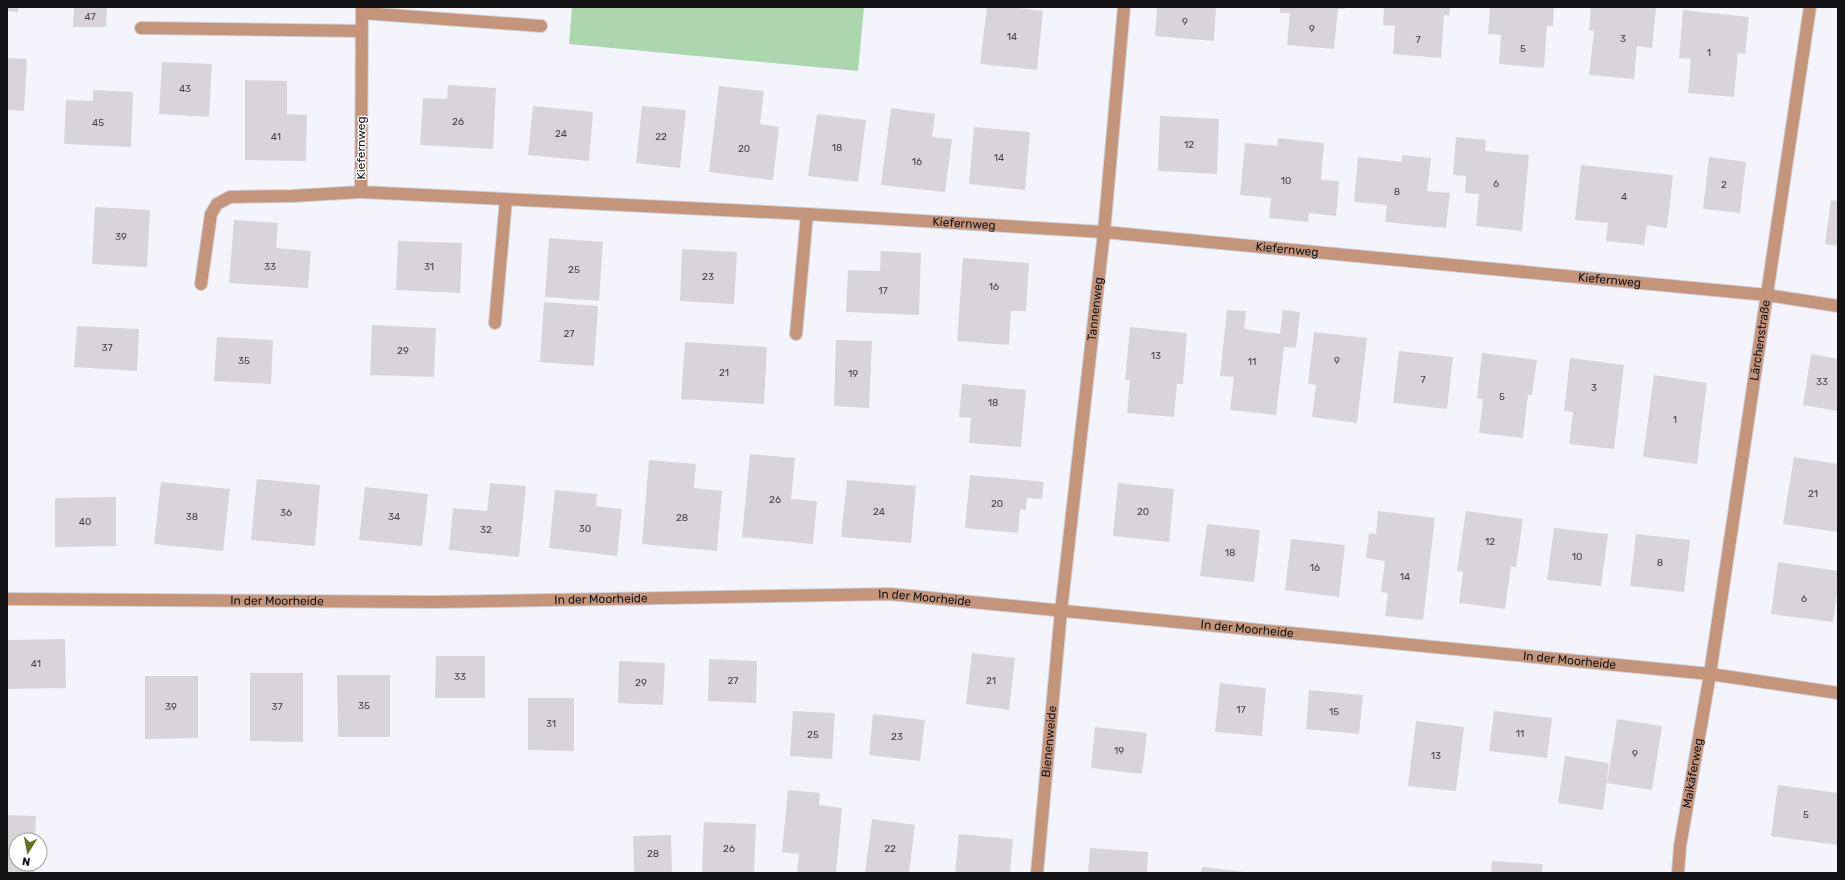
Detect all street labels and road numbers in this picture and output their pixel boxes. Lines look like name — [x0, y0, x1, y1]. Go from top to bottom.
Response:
street label: Kiefernweg — [354, 116, 368, 180]
street label: Kiefernweg — [932, 215, 996, 232]
street label: Kiefernweg — [1255, 239, 1319, 259]
street label: Kiefernweg — [1578, 270, 1642, 290]
street label: Tannenweg — [1085, 276, 1106, 342]
street label: Lärchenstraße — [1747, 299, 1773, 382]
street label: In der Moorheide — [878, 587, 972, 609]
street label: In der Moorheide — [554, 591, 648, 607]
street label: In der Moorheide — [230, 594, 324, 608]
street label: In der Moorheide — [1200, 617, 1295, 640]
street label: In der Moorheide — [1523, 649, 1617, 672]
street label: Bienenweide — [1039, 705, 1059, 778]
street label: Maikäferweg — [1680, 737, 1706, 809]

